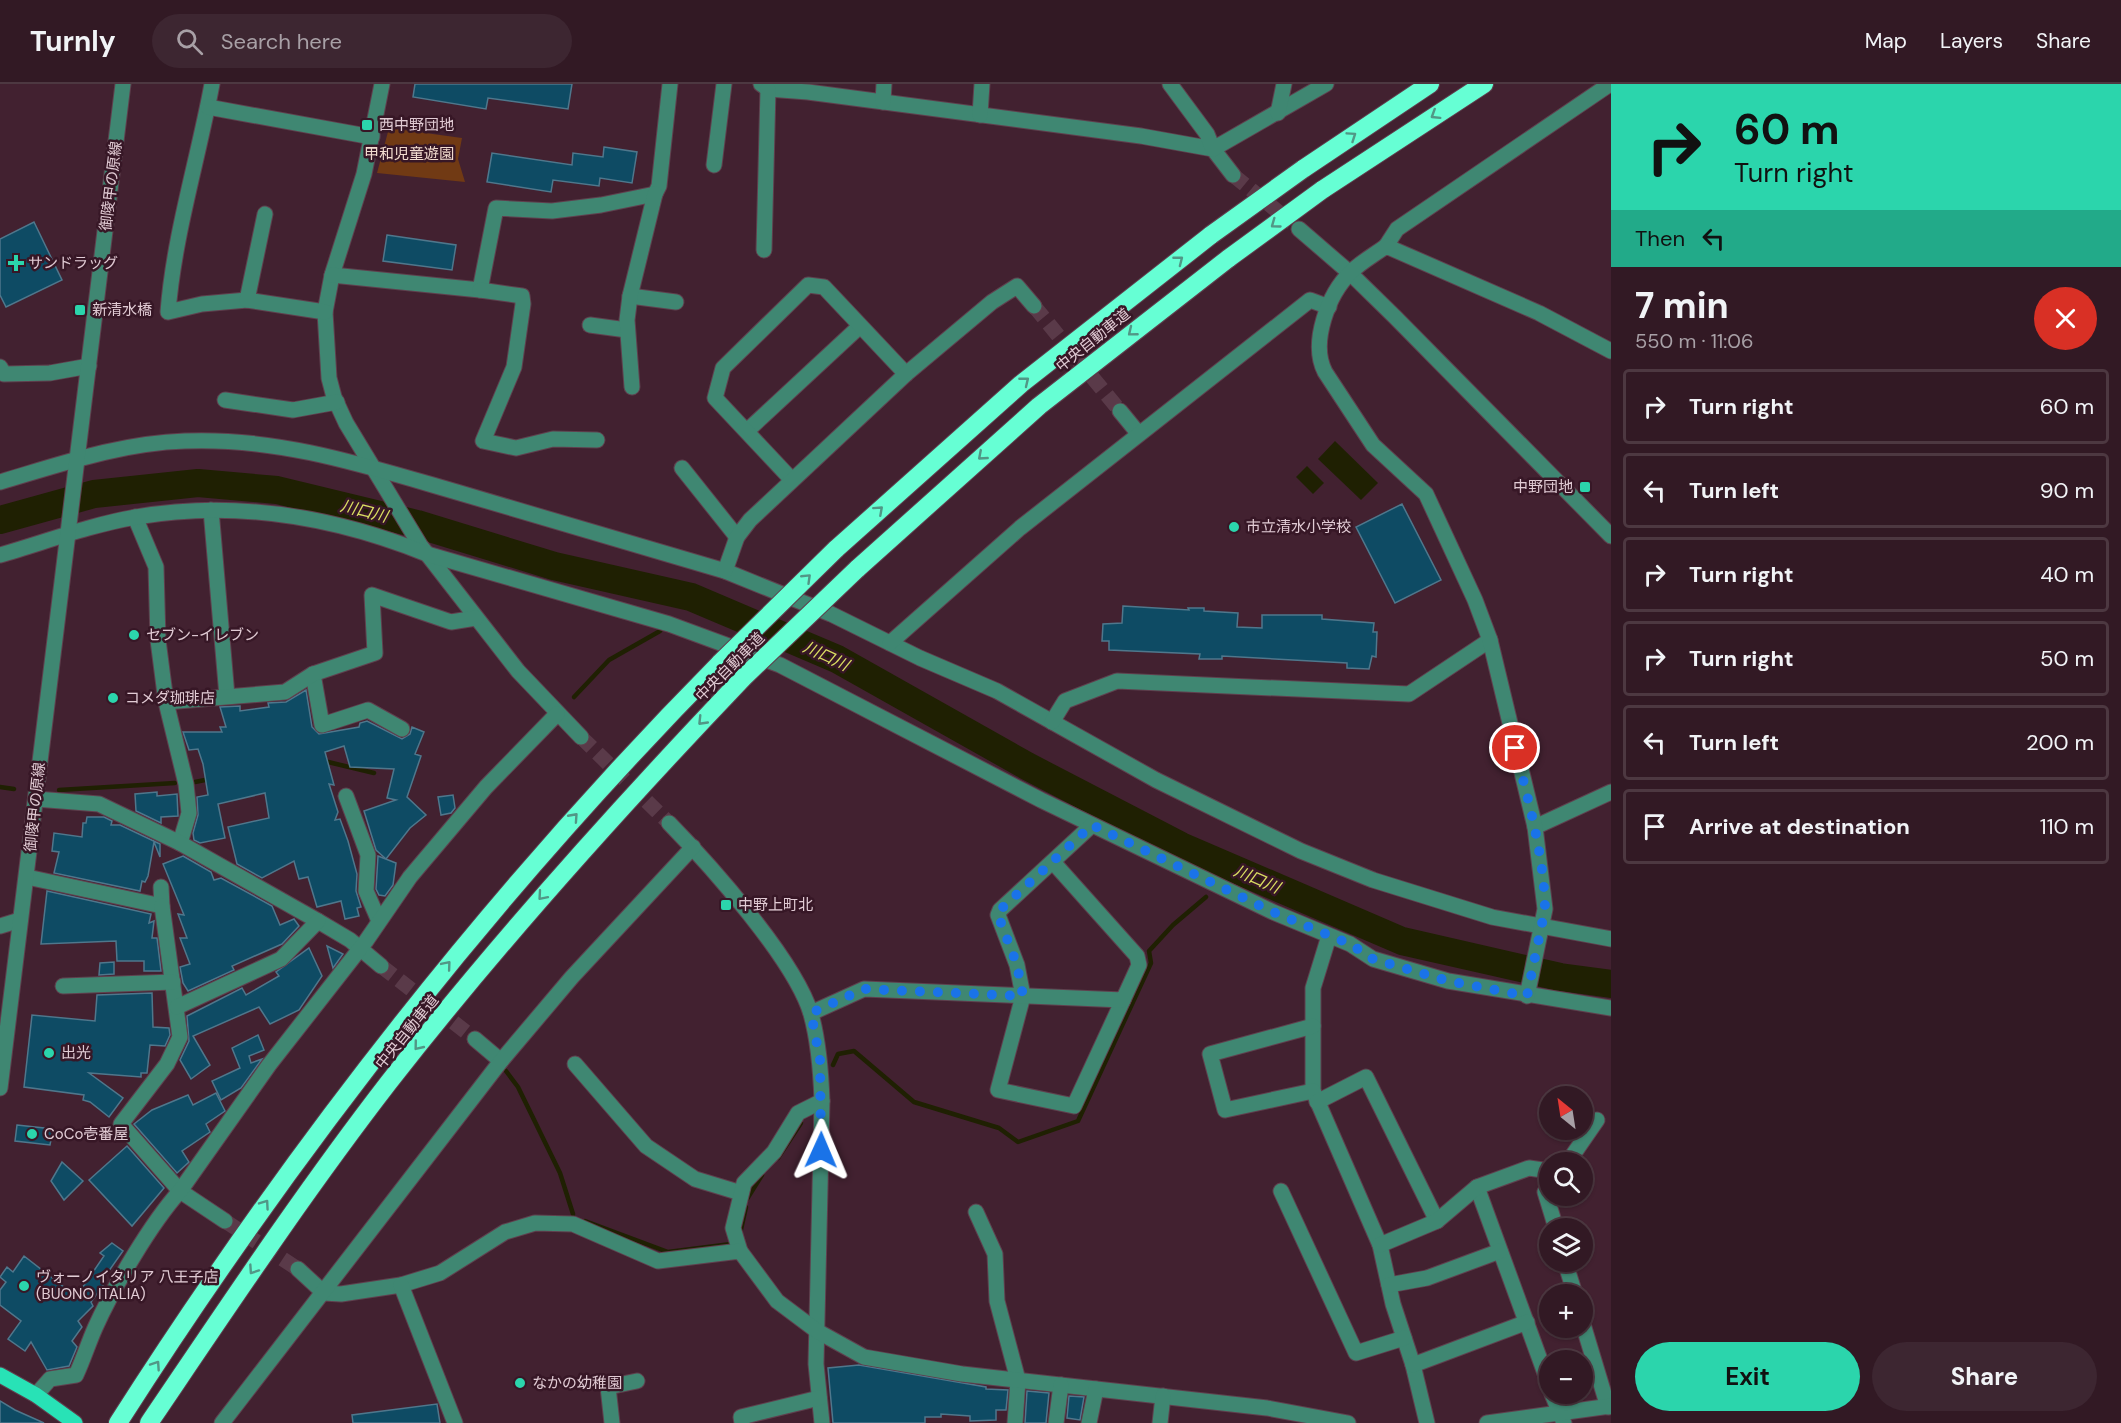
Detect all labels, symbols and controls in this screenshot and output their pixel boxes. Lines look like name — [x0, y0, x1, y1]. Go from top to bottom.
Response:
search box — [152, 14, 572, 68]
text: Turnly — [30, 23, 116, 60]
icon: search — [173, 25, 206, 58]
text: Search here — [221, 27, 342, 56]
text: Map — [1865, 27, 1907, 55]
text: Layers — [1940, 27, 2003, 55]
text: Share — [2036, 27, 2091, 55]
text: 60 m — [1734, 102, 1840, 157]
one-way arrow — [1431, 107, 1441, 119]
icon: right — [1635, 108, 1713, 186]
place label: 西中野団地 — [379, 115, 454, 135]
marker: 西中野団地 — [360, 118, 374, 132]
one-way arrow — [1345, 133, 1356, 144]
street label: 御陵甲の原線 — [96, 140, 126, 232]
park label: 甲和児童遊園 — [364, 144, 454, 164]
text: Turn right — [1734, 155, 1854, 190]
one-way arrow — [1271, 217, 1282, 228]
icon: left — [1697, 222, 1730, 255]
text: Then — [1635, 224, 1685, 253]
place label: サンドラッグ — [28, 253, 118, 273]
marker: サンドラッグ — [9, 256, 23, 270]
one-way arrow — [1172, 257, 1183, 268]
text: 7 min — [1635, 282, 1729, 329]
button: close — [2034, 287, 2097, 350]
place label: 新清水橋 — [92, 300, 152, 320]
marker: 新清水橋 — [73, 303, 87, 317]
street label: 中央自動車道 — [1052, 304, 1134, 376]
one-way arrow — [1128, 324, 1139, 335]
text: 550 m · 11:06 — [1635, 328, 1754, 354]
one-way arrow — [1019, 377, 1030, 388]
icon: right — [1638, 390, 1671, 423]
text: Turn right — [1689, 392, 1794, 421]
text: 60 m — [2040, 392, 2094, 421]
one-way arrow — [978, 449, 989, 460]
icon: left — [1638, 474, 1671, 507]
text: Turn left — [1689, 476, 1779, 505]
text: 90 m — [2040, 476, 2094, 505]
place label: 中野団地 — [1513, 477, 1573, 497]
marker: 中野団地 — [1578, 480, 1592, 494]
water label: 川口川 — [338, 495, 392, 527]
one-way arrow — [873, 506, 883, 517]
place label: 市立清水小学校 — [1246, 517, 1351, 537]
marker: 市立清水小学校 — [1227, 520, 1241, 534]
icon: right — [1638, 558, 1671, 591]
text: Turn right — [1689, 560, 1794, 589]
text: 40 m — [2040, 560, 2094, 589]
one-way arrow — [800, 574, 811, 585]
place label: セブン-イレブン — [146, 625, 259, 645]
marker: セブン-イレブン — [127, 628, 141, 642]
street label: 中央自動車道 — [691, 628, 769, 706]
water label: 川口川 — [800, 636, 854, 677]
icon: right — [1638, 642, 1671, 675]
text: Turn right — [1689, 644, 1794, 673]
text: 50 m — [2040, 644, 2094, 673]
place label: コメダ珈琲店 — [125, 688, 215, 708]
marker: コメダ珈琲店 — [106, 691, 120, 705]
one-way arrow — [698, 714, 709, 724]
pin — [1489, 722, 1540, 773]
icon: left — [1638, 726, 1671, 759]
text: Turn left — [1689, 728, 1779, 757]
text: 200 m — [2026, 728, 2094, 757]
icon: arrive — [1498, 731, 1531, 764]
street label: 御陵甲の原線 — [20, 761, 50, 853]
icon: arrive — [1638, 810, 1671, 843]
text: Arrive at destination — [1689, 812, 1910, 841]
text: 110 m — [2040, 812, 2094, 841]
one-way arrow — [566, 813, 577, 824]
water label: 川口川 — [1231, 860, 1285, 899]
one-way arrow — [539, 889, 550, 900]
place label: 中野上町北 — [738, 895, 813, 915]
marker: 中野上町北 — [719, 898, 733, 912]
one-way arrow — [439, 961, 450, 972]
street label: 中央自動車道 — [371, 991, 443, 1073]
one-way arrow — [415, 1039, 426, 1050]
place label: 出光 — [61, 1043, 91, 1063]
marker: 出光 — [42, 1046, 56, 1060]
north arrow — [1539, 1086, 1593, 1140]
map controls — [1539, 1086, 1593, 1404]
position arrow — [789, 1118, 853, 1182]
place label: CoCo壱番屋 — [44, 1124, 128, 1144]
marker: CoCo壱番屋 — [25, 1127, 39, 1141]
button: search — [1539, 1152, 1593, 1206]
one-way arrow — [257, 1199, 268, 1210]
button: layers — [1539, 1218, 1593, 1272]
one-way arrow — [249, 1264, 260, 1275]
place label: ヴォーノイタリア 八王子店 (BUONO ITALIA) — [36, 1267, 219, 1304]
marker: ヴォーノイタリア 八王子店 (BUONO ITALIA) — [17, 1279, 31, 1293]
button: + — [1539, 1284, 1593, 1338]
button: Exit — [1635, 1342, 1860, 1411]
button: Share — [1872, 1342, 2097, 1411]
button: − — [1539, 1350, 1593, 1404]
one-way arrow — [148, 1361, 159, 1372]
place label: なかの幼稚園 — [532, 1373, 622, 1393]
marker: なかの幼稚園 — [513, 1376, 527, 1390]

